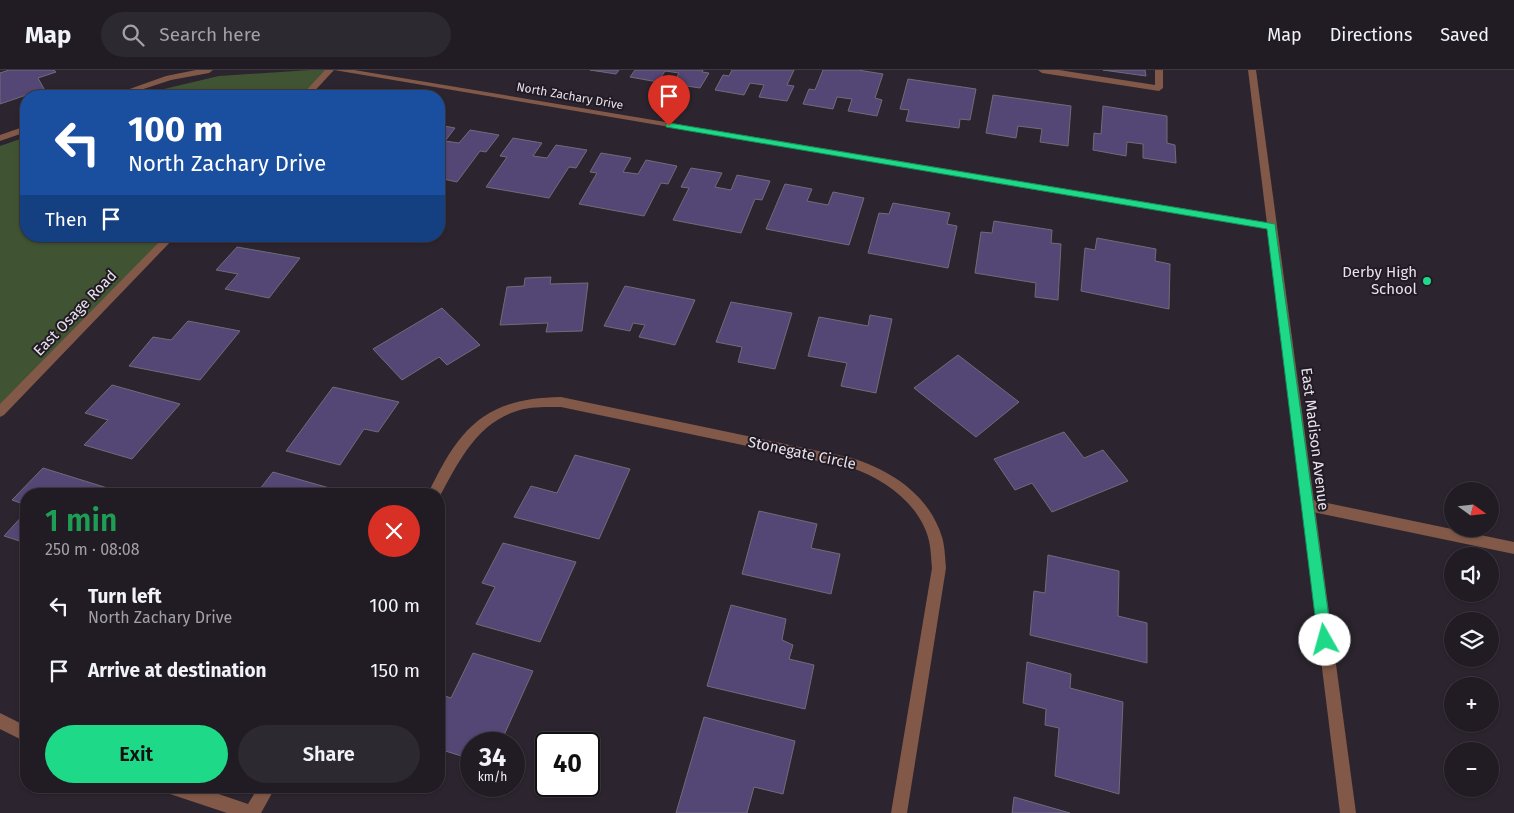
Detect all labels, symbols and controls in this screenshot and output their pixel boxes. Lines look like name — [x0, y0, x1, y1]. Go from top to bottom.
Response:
search box — [101, 12, 451, 57]
text: Map — [25, 21, 71, 49]
icon: search — [119, 21, 147, 49]
text: Search here — [159, 23, 261, 46]
text: Map — [1267, 24, 1302, 46]
text: Directions — [1330, 24, 1412, 46]
text: Saved — [1440, 24, 1489, 46]
pin — [648, 75, 690, 126]
street label: North Zachary Drive — [516, 80, 624, 112]
icon: arrive — [655, 82, 683, 110]
text: 100 m — [128, 108, 223, 150]
icon: left — [45, 110, 110, 175]
text: North Zachary Drive — [128, 150, 326, 177]
icon: arrive — [97, 205, 125, 233]
text: Then — [45, 208, 87, 231]
place label: Derby High School — [1342, 263, 1418, 298]
street label: East Osage Road — [30, 267, 120, 359]
marker: Derby High School — [1421, 275, 1433, 287]
street label: East Madison Avenue — [1297, 367, 1333, 511]
street label: Stonegate Circle — [746, 433, 858, 473]
north arrow — [1444, 482, 1499, 538]
map controls — [1444, 482, 1499, 797]
text: 1 min — [45, 503, 117, 539]
button: close — [368, 505, 420, 557]
text: 250 m · 08:08 — [45, 540, 139, 559]
button: sound — [1444, 547, 1499, 602]
text: Turn left — [88, 585, 162, 608]
icon: left — [45, 592, 73, 620]
text: 100 m — [369, 594, 420, 617]
text: North Zachary Drive — [88, 608, 232, 627]
button: layers — [1444, 612, 1499, 667]
position arrow — [1298, 613, 1350, 665]
icon: arrive — [45, 657, 73, 685]
text: Arrive at destination — [88, 659, 267, 682]
text: 150 m — [370, 659, 420, 682]
button: + — [1444, 677, 1499, 732]
button: Exit — [45, 725, 228, 783]
button: Share — [238, 725, 420, 783]
speed limit sign: 40 — [535, 732, 600, 797]
button: − — [1444, 742, 1499, 797]
text: 34 — [479, 743, 506, 773]
text: km/h — [478, 770, 507, 784]

